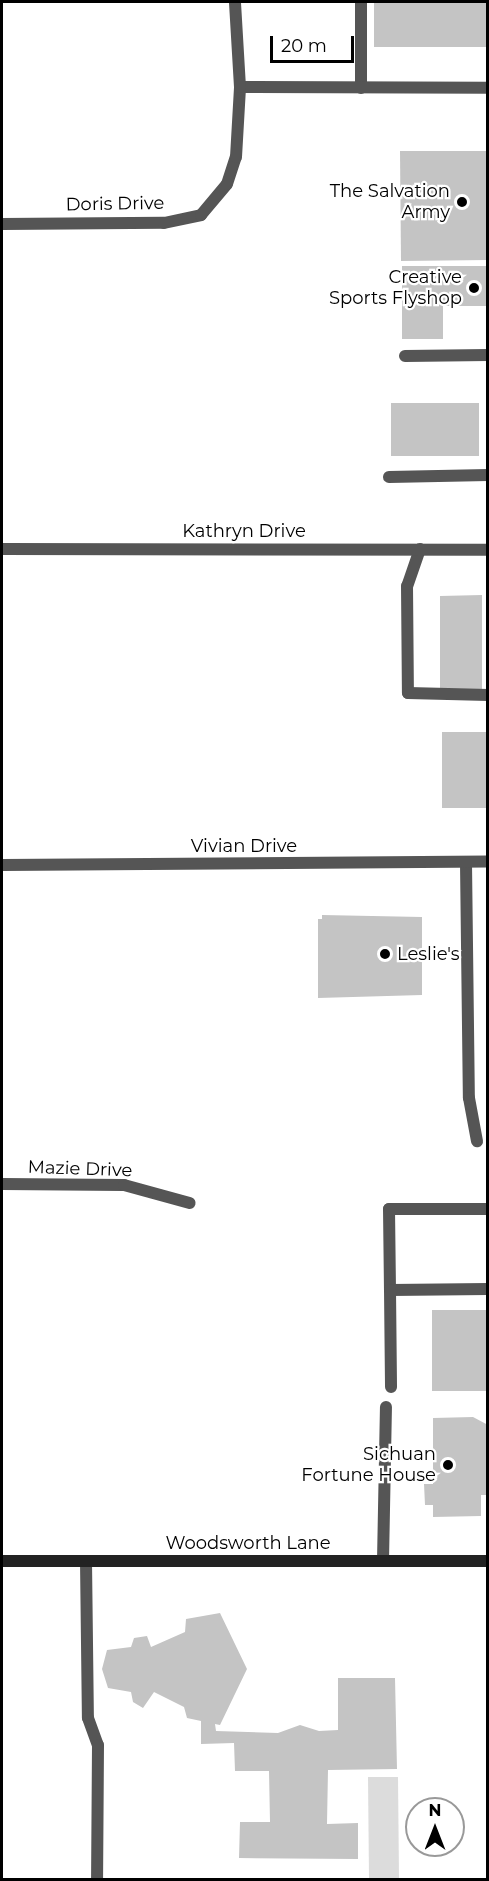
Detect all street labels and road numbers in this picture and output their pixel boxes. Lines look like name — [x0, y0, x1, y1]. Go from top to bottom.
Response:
street label: Doris Drive — [65, 192, 165, 216]
street label: Kathryn Drive — [182, 520, 306, 542]
street label: Vivian Drive — [191, 835, 297, 857]
street label: Mazie Drive — [27, 1156, 133, 1182]
street label: Woodsworth Lane — [165, 1532, 331, 1554]

